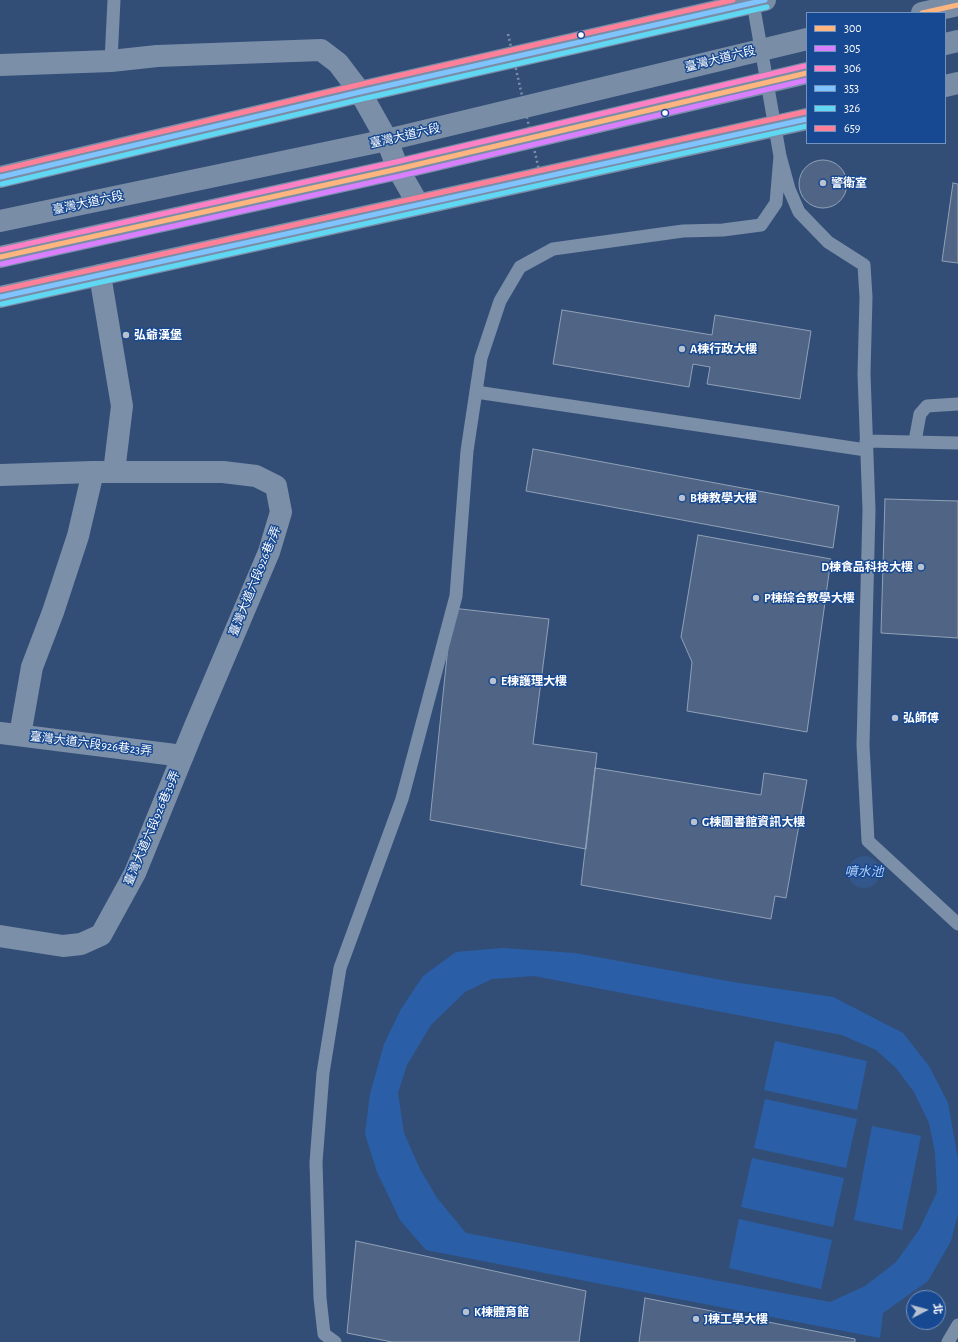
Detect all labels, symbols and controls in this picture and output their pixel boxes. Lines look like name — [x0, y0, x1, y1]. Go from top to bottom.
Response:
legend — [806, 12, 946, 144]
text: 300 — [844, 22, 862, 34]
unlabelled marker — [576, 30, 586, 40]
text: 305 — [844, 42, 860, 54]
street label: 臺灣大道六段 — [683, 43, 757, 75]
text: 306 — [844, 62, 861, 74]
text: 353 — [844, 82, 859, 94]
text: 326 — [844, 102, 860, 114]
unlabelled marker — [660, 108, 670, 118]
street label: 臺灣大道六段 — [368, 121, 442, 151]
text: 659 — [844, 122, 860, 134]
place label: 警衛室 — [831, 176, 867, 190]
marker: 警衛室 — [818, 178, 828, 188]
street label: 臺灣大道六段 — [51, 188, 125, 218]
place label: 弘爺漢堡 — [134, 328, 182, 342]
marker: 弘爺漢堡 — [121, 330, 131, 340]
place label: A棟行政大樓 — [690, 342, 757, 356]
marker: A棟行政大樓 — [677, 344, 687, 354]
place label: B棟教學大樓 — [690, 491, 757, 505]
marker: B棟教學大樓 — [677, 493, 687, 503]
street label: 臺灣大道六段926巷7弄 — [226, 524, 284, 638]
place label: D棟食品科技大樓 — [821, 560, 913, 574]
marker: D棟食品科技大樓 — [916, 562, 926, 572]
place label: P棟綜合教學大樓 — [764, 591, 855, 605]
marker: P棟綜合教學大樓 — [751, 593, 761, 603]
place label: E棟護理大樓 — [501, 674, 567, 688]
marker: E棟護理大樓 — [488, 676, 498, 686]
place label: 弘師傅 — [903, 711, 939, 725]
marker: 弘師傅 — [890, 713, 900, 723]
street label: 臺灣大道六段926巷23弄 — [29, 729, 153, 759]
street label: 臺灣大道六段926巷39弄 — [121, 768, 183, 888]
place label: G棟圖書館資訊大樓 — [702, 815, 805, 829]
marker: G棟圖書館資訊大樓 — [689, 817, 699, 827]
water label: 噴水池 — [845, 864, 883, 880]
north arrow — [906, 1290, 946, 1330]
text: 北 — [931, 1303, 943, 1315]
place label: K棟體育館 — [474, 1305, 529, 1319]
marker: K棟體育館 — [461, 1307, 471, 1317]
place label: J棟工學大樓 — [704, 1312, 768, 1326]
marker: J棟工學大樓 — [691, 1314, 701, 1324]

